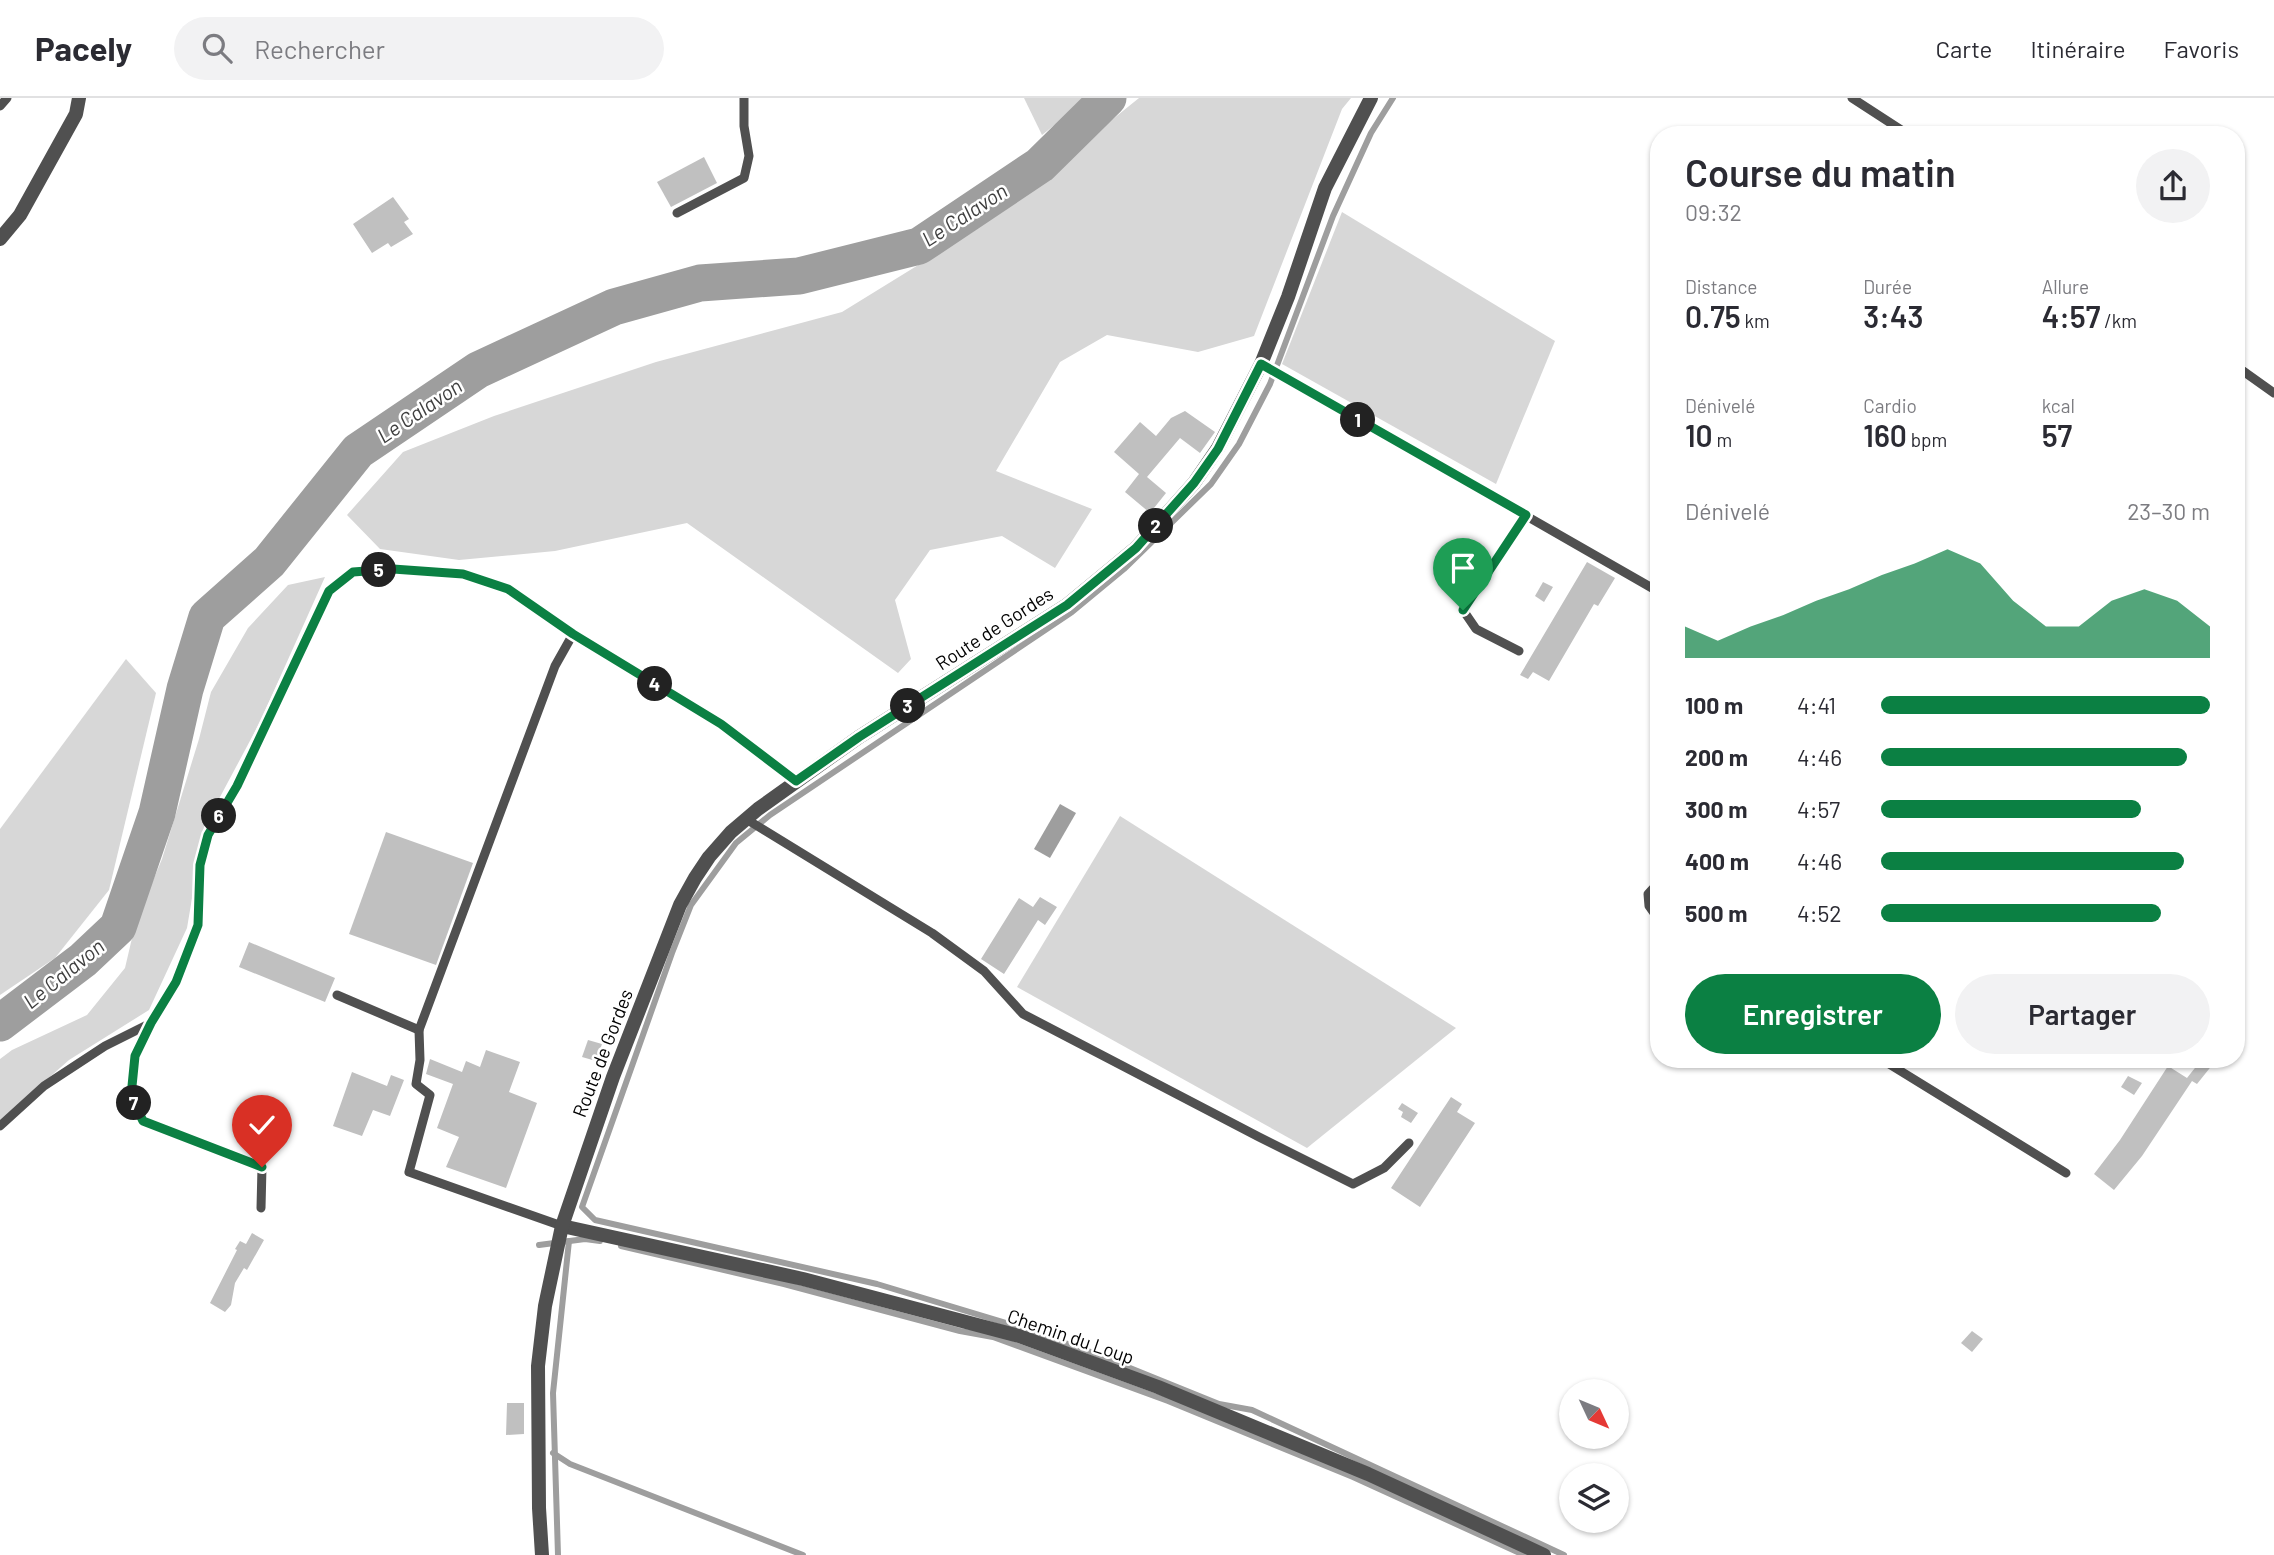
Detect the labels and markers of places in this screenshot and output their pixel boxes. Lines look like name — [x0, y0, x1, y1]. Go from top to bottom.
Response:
pin: 1 — [1340, 402, 1376, 438]
pin: 2 — [1138, 508, 1174, 544]
pin — [1433, 538, 1493, 610]
pin: 5 — [362, 552, 396, 588]
pin: 4 — [638, 666, 672, 702]
pin: 3 — [890, 688, 926, 724]
pin: 6 — [202, 798, 236, 834]
pin: 7 — [116, 1086, 152, 1121]
pin — [232, 1095, 292, 1167]

